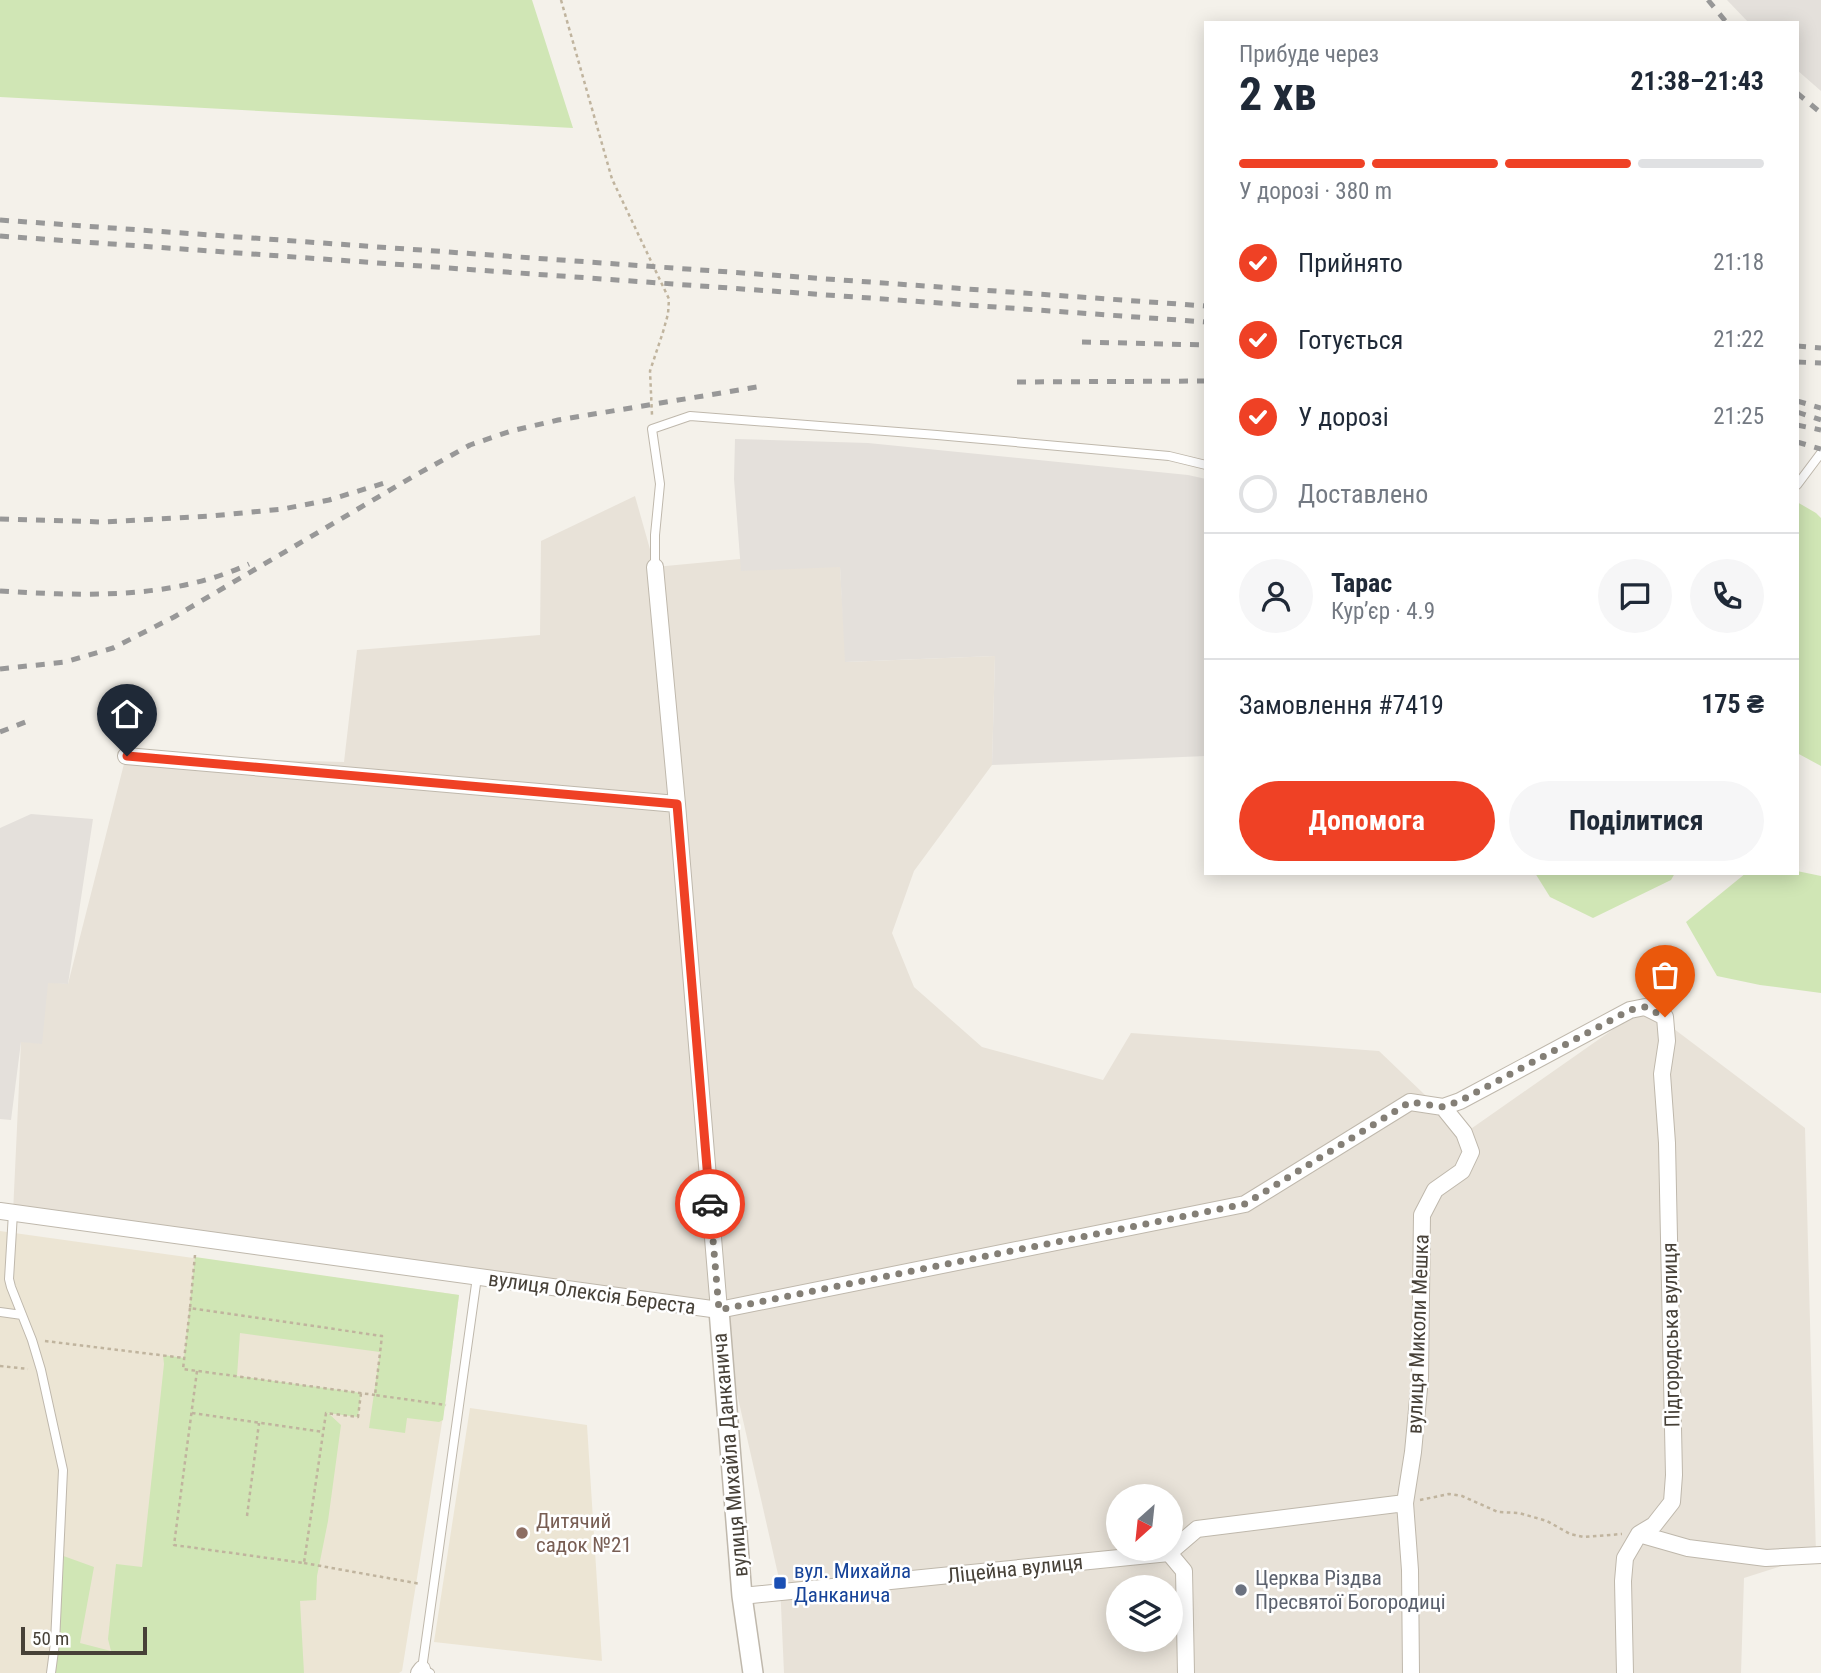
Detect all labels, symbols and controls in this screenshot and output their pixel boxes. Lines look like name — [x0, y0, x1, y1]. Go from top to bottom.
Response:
text: Прибуде через — [1239, 41, 1379, 68]
text: 21:38–21:43 — [1630, 66, 1764, 96]
text: 2 хв — [1239, 67, 1317, 121]
text: У дорозі · 380 m — [1239, 178, 1392, 205]
icon: check — [1239, 244, 1277, 282]
text: Прийнято — [1298, 248, 1403, 278]
text: 21:18 — [1713, 249, 1764, 276]
icon: check — [1239, 321, 1277, 359]
text: Готується — [1298, 325, 1403, 355]
text: 21:22 — [1713, 326, 1764, 353]
icon: check — [1239, 398, 1277, 436]
text: У дорозі — [1298, 402, 1389, 432]
text: 21:25 — [1713, 403, 1764, 430]
text: Доставлено — [1298, 479, 1428, 509]
button: person — [1239, 559, 1313, 633]
button: chat — [1598, 559, 1672, 633]
button: phone — [1690, 559, 1764, 633]
text: Тарас — [1331, 568, 1392, 598]
text: Кур’єр · 4.9 — [1331, 598, 1435, 625]
pin — [97, 684, 157, 756]
text: 175 ₴ — [1701, 689, 1764, 719]
text: Замовлення #7419 — [1239, 690, 1444, 720]
icon: home — [108, 695, 146, 733]
button: Допомога — [1239, 781, 1495, 861]
button: Поділитися — [1509, 781, 1764, 861]
pin — [1635, 945, 1695, 1017]
icon: bag — [1646, 956, 1684, 994]
courier — [675, 1169, 745, 1239]
icon: car — [691, 1185, 729, 1223]
street label: вулиця Миколи Мешка — [1403, 1234, 1433, 1434]
street label: Підгородська вулиця — [1657, 1242, 1685, 1428]
street label: вулиця Олексія Береста — [487, 1267, 697, 1319]
street label: вулиця Михайла Данканича — [707, 1332, 753, 1578]
north arrow — [1106, 1484, 1183, 1561]
map controls — [1106, 1484, 1183, 1652]
place label: Дитячий садок №21 — [536, 1509, 632, 1557]
marker: Дитячий садок №21 — [514, 1525, 530, 1541]
street label: Ліцейна вулиця — [946, 1550, 1084, 1588]
place label: вул. Михайла Данканича — [794, 1559, 911, 1607]
place label: Церква Різдва Пресвятої Богородиці — [1255, 1566, 1446, 1614]
marker: вул. Михайла Данканича — [772, 1575, 788, 1591]
button: layers — [1106, 1575, 1183, 1652]
marker: Церква Різдва Пресвятої Богородиці — [1233, 1582, 1249, 1598]
scale bar — [21, 1624, 147, 1656]
text: 50 m — [32, 1627, 69, 1650]

